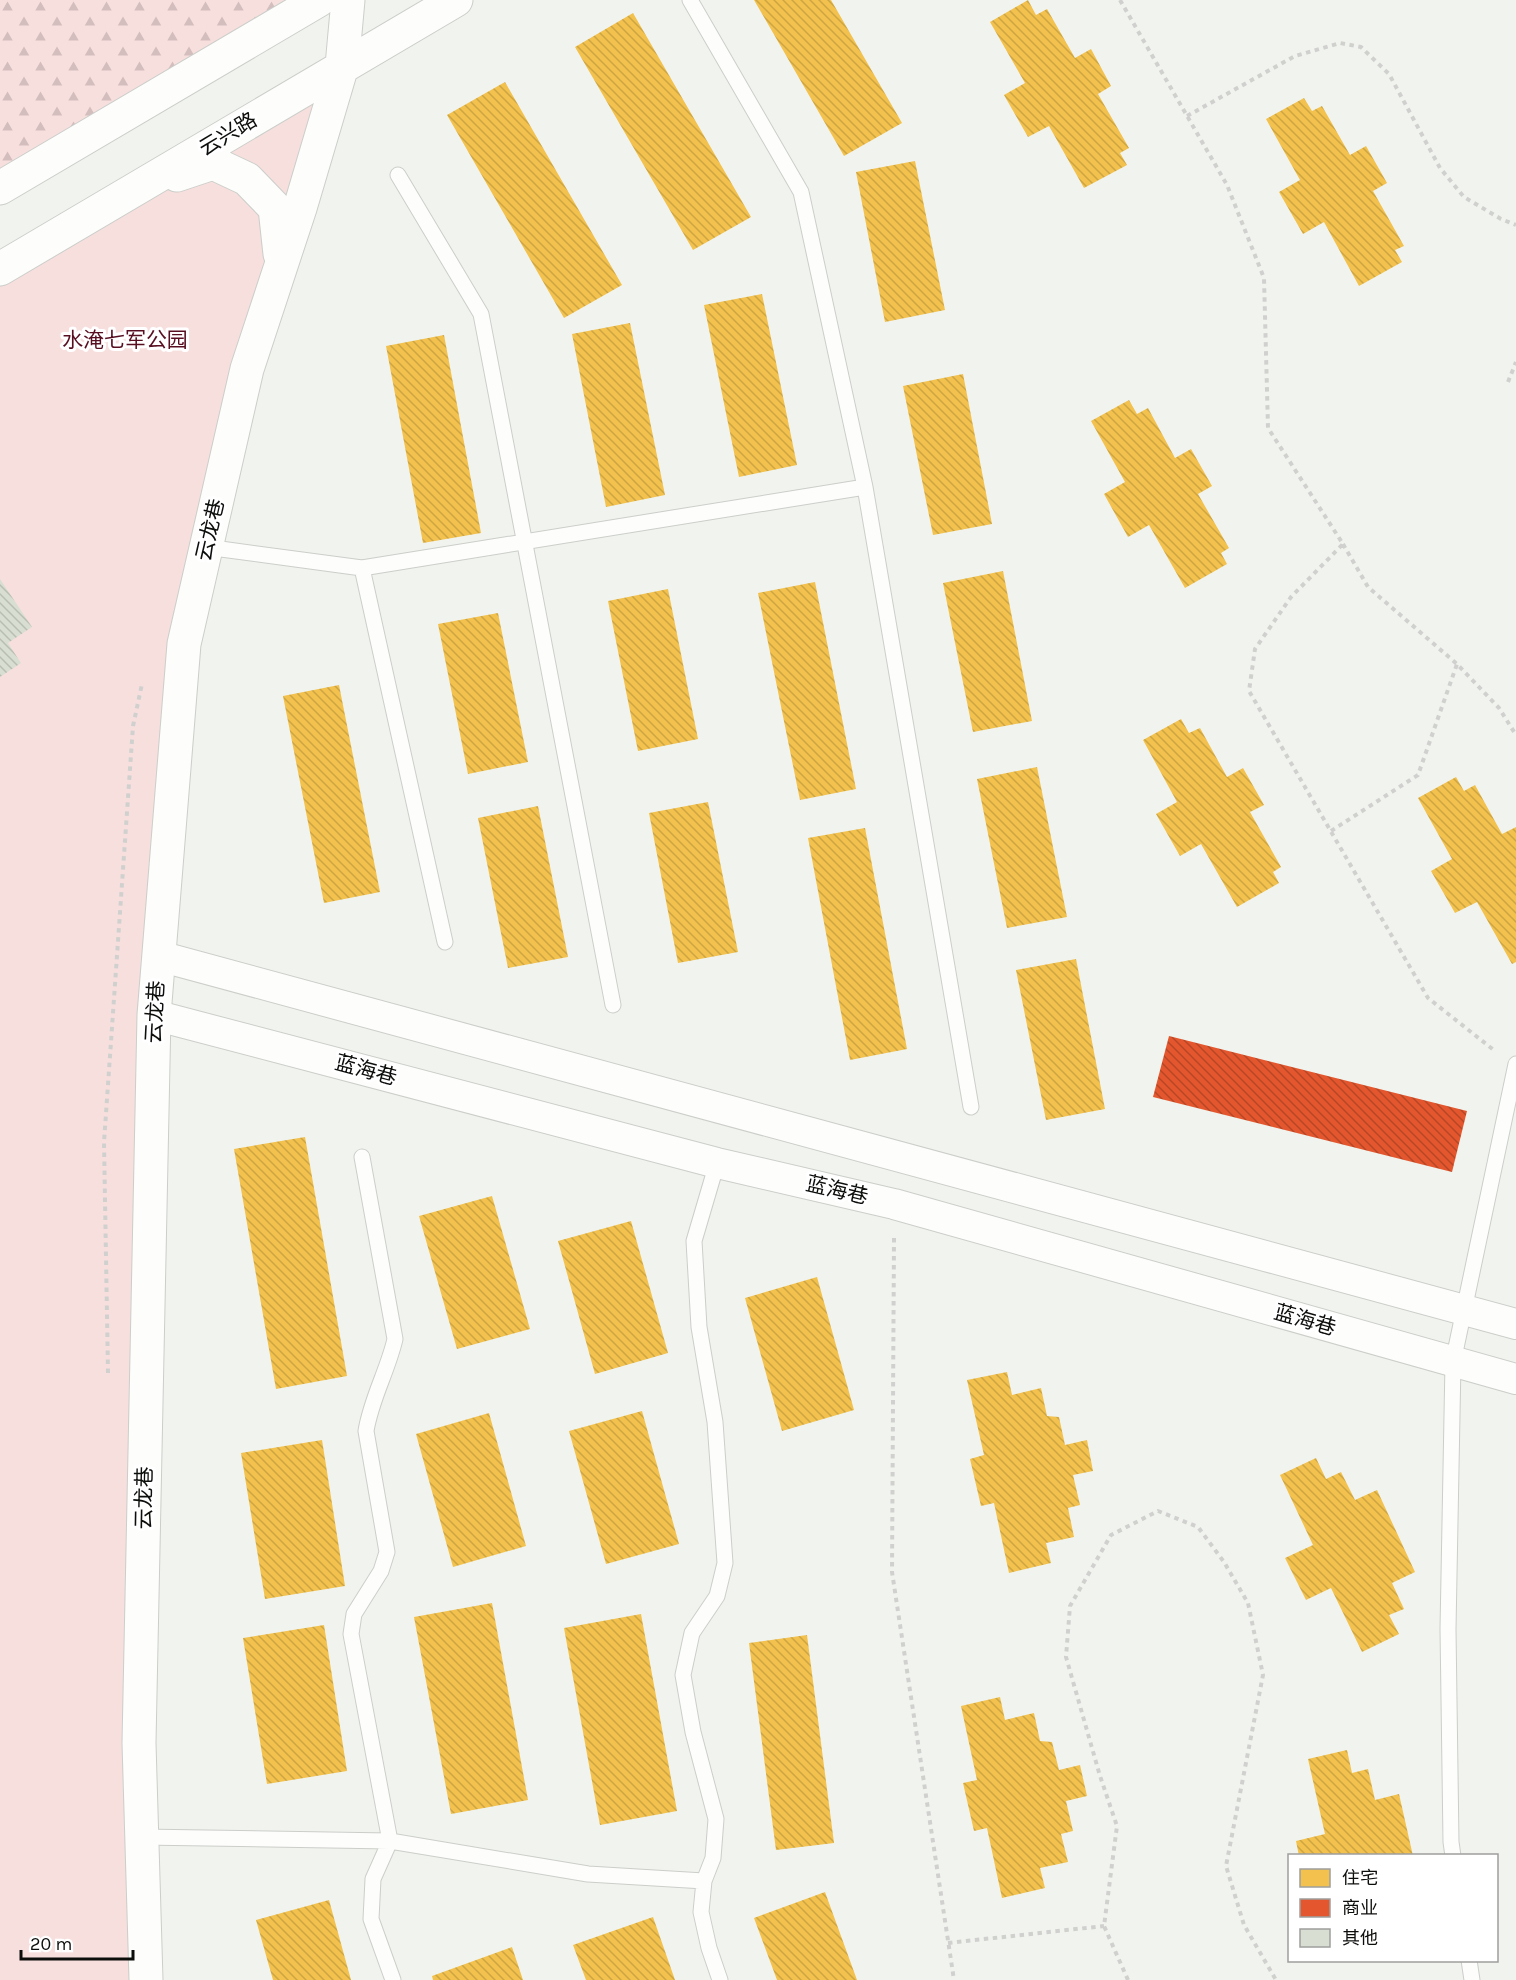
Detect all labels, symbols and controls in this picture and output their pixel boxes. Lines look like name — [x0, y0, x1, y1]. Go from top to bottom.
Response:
street label: 云兴路 — [195, 107, 261, 161]
park label: 水淹七军公园 — [62, 328, 188, 352]
street label: 云龙巷 — [191, 497, 229, 563]
street label: 云龙巷 — [141, 980, 169, 1044]
street label: 蓝海巷 — [332, 1050, 400, 1090]
street label: 蓝海巷 — [804, 1171, 870, 1209]
street label: 蓝海巷 — [1271, 1300, 1339, 1340]
street label: 云龙巷 — [131, 1466, 157, 1530]
legend — [1288, 1854, 1498, 1962]
text: 住宅 — [1342, 1867, 1378, 1889]
text: 商业 — [1342, 1897, 1378, 1919]
scale bar — [21, 1923, 134, 1961]
text: 其他 — [1342, 1927, 1378, 1949]
text: 20 m — [30, 1933, 72, 1955]

